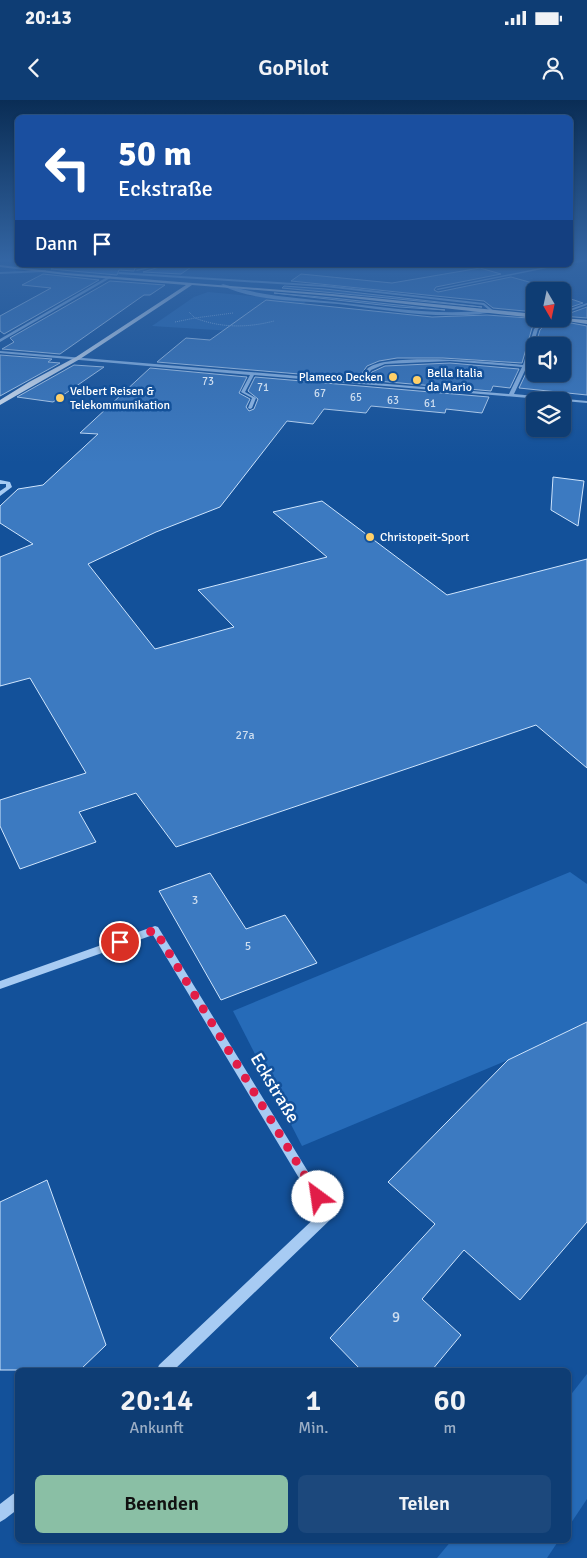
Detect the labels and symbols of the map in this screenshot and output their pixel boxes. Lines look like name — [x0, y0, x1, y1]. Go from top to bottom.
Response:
north arrow — [526, 282, 571, 328]
place label: Bella Italia da Mario — [427, 366, 483, 395]
place label: Plameco Decken — [299, 370, 383, 385]
marker: Plameco Decken — [387, 371, 399, 383]
marker: Bella Italia da Mario — [411, 374, 423, 386]
house number: 73 — [202, 375, 214, 388]
house number: 71 — [257, 381, 269, 394]
place label: Velbert Reisen & Telekommunikation — [70, 384, 170, 413]
house number: 67 — [314, 387, 326, 400]
house number: 65 — [350, 391, 362, 404]
marker: Velbert Reisen & Telekommunikation — [54, 392, 66, 404]
house number: 63 — [387, 394, 399, 407]
house number: 61 — [424, 397, 436, 410]
place label: Christopeit-Sport — [380, 530, 469, 545]
marker: Christopeit-Sport — [364, 531, 376, 543]
house number: 27a — [235, 728, 255, 743]
house number: 3 — [192, 893, 198, 908]
pin — [99, 921, 141, 963]
house number: 5 — [245, 939, 251, 954]
street label: Eckstraße — [246, 1049, 304, 1127]
position arrow — [291, 1170, 343, 1222]
house number: 9 — [392, 1308, 400, 1326]

